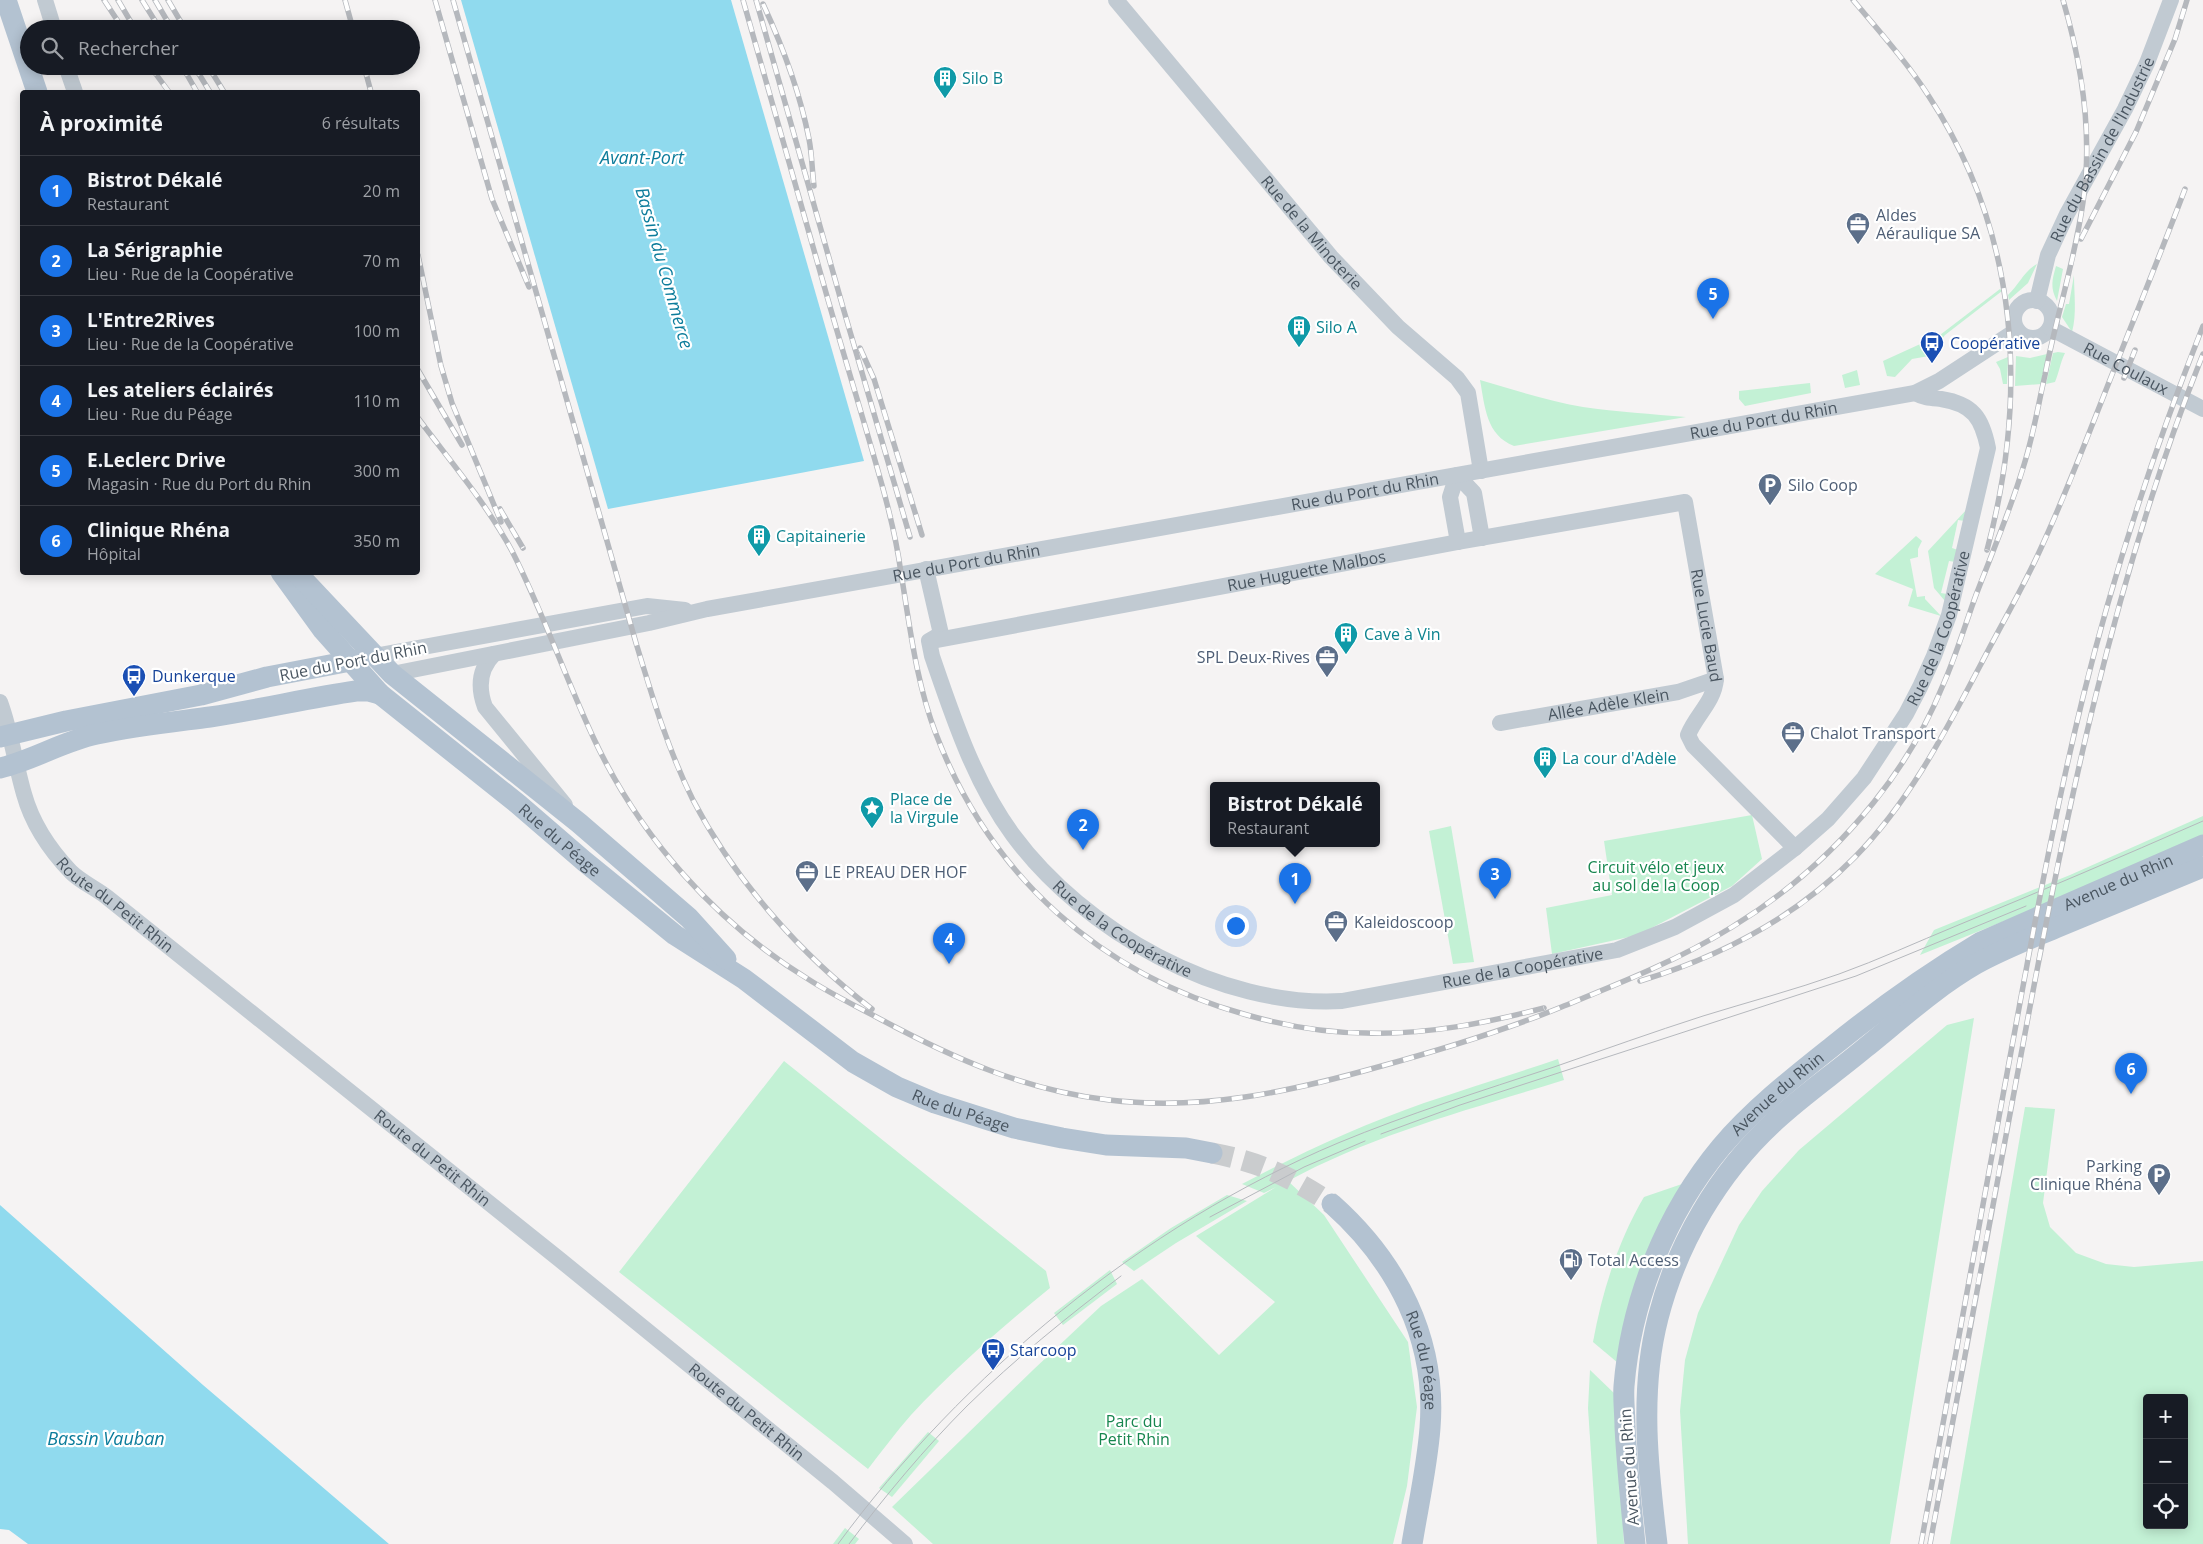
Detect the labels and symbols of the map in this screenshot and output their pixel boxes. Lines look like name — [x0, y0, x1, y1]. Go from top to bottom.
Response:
street label: Rue du Bassin de l'Industrie — [2045, 54, 2159, 246]
building icon: Silo B — [932, 65, 958, 99]
place label: Silo B — [962, 67, 1003, 89]
water label: Avant-Port — [598, 145, 685, 169]
street label: Rue de la Minoterie — [1256, 171, 1368, 295]
water label: Bassin du Commerce — [630, 184, 699, 351]
place label: Aldes Aéraulique SA — [1876, 204, 1981, 244]
office icon: Aldes Aéraulique SA — [1845, 211, 1871, 245]
pin: 5 — [1697, 278, 1729, 319]
building icon: Silo A — [1286, 314, 1312, 348]
place label: Silo A — [1316, 316, 1358, 338]
bus stop icon: Coopérative — [1919, 330, 1945, 364]
place label: Coopérative — [1950, 332, 2040, 354]
street label: Rue Coulaux — [2080, 337, 2173, 400]
street label: Rue du Port du Rhin — [1688, 396, 1839, 444]
street label: Rue du Port du Rhin — [1289, 467, 1440, 515]
parking icon: Silo Coop — [1757, 472, 1783, 506]
place label: Silo Coop — [1788, 474, 1858, 496]
building icon: Capitainerie — [746, 523, 772, 557]
place label: Capitainerie — [776, 525, 866, 547]
street label: Rue du Port du Rhin — [891, 539, 1042, 587]
street label: Rue Huguette Malbos — [1225, 545, 1387, 596]
street label: Rue de la Coopérative — [1901, 548, 1975, 709]
street label: Rue Lucie Baud — [1686, 567, 1727, 684]
building icon: Cave à Vin — [1333, 621, 1359, 655]
place label: Cave à Vin — [1364, 623, 1441, 645]
street label: Rue du Port du Rhin — [278, 636, 428, 686]
office icon: SPL Deux-Rives — [1314, 644, 1340, 678]
place label: SPL Deux-Rives — [1197, 646, 1310, 668]
bus stop icon: Dunkerque — [121, 663, 147, 697]
place label: Dunkerque — [152, 665, 236, 687]
street label: Allée Adèle Klein — [1546, 683, 1671, 726]
office icon: Chalot Transport — [1780, 720, 1806, 754]
place label: Chalot Transport — [1810, 722, 1936, 744]
building icon: La cour d'Adèle — [1532, 745, 1558, 779]
place label: La cour d'Adèle — [1562, 747, 1676, 769]
place label: Place de la Virgule — [890, 788, 959, 828]
place icon: Place de la Virgule — [859, 795, 885, 829]
street label: Rue du Péage — [514, 799, 606, 881]
pin: 2 — [1067, 809, 1099, 850]
street label: Avenue du Rhin — [2060, 849, 2176, 916]
street label: Route du Petit Rhin — [51, 852, 179, 958]
park label: Circuit vélo et jeux au sol de la Coop — [1588, 856, 1725, 896]
pin: 3 — [1479, 858, 1511, 899]
office icon: LE PREAU DER HOF — [794, 859, 820, 893]
place label: LE PREAU DER HOF — [824, 861, 967, 883]
pin: 1 — [1279, 863, 1311, 904]
street label: Rue de la Coopérative — [1048, 875, 1196, 982]
office icon: Kaleidoscoop — [1323, 909, 1349, 943]
place label: Kaleidoscoop — [1354, 911, 1454, 933]
your location — [1223, 913, 1249, 939]
pin: 4 — [933, 923, 965, 964]
street label: Rue de la Coopérative — [1440, 942, 1605, 993]
street label: Avenue du Rhin — [1726, 1047, 1828, 1140]
pin: 6 — [2115, 1053, 2147, 1094]
street label: Rue du Péage — [909, 1084, 1013, 1137]
street label: Route du Petit Rhin — [370, 1104, 495, 1211]
place label: Parking Clinique Rhéna — [2030, 1155, 2142, 1195]
parking icon: Parking Clinique Rhéna — [2146, 1162, 2172, 1196]
fuel station icon: Total Access — [1558, 1247, 1584, 1281]
place label: Total Access — [1588, 1249, 1679, 1271]
street label: Rue du Péage — [1401, 1307, 1442, 1410]
bus stop icon: Starcoop — [980, 1337, 1006, 1371]
place label: Starcoop — [1010, 1339, 1077, 1361]
street label: Route du Petit Rhin — [684, 1358, 809, 1466]
street label: Avenue du Rhin — [1614, 1408, 1644, 1526]
park label: Parc du Petit Rhin — [1098, 1410, 1170, 1450]
water label: Bassin Vauban — [47, 1426, 165, 1450]

